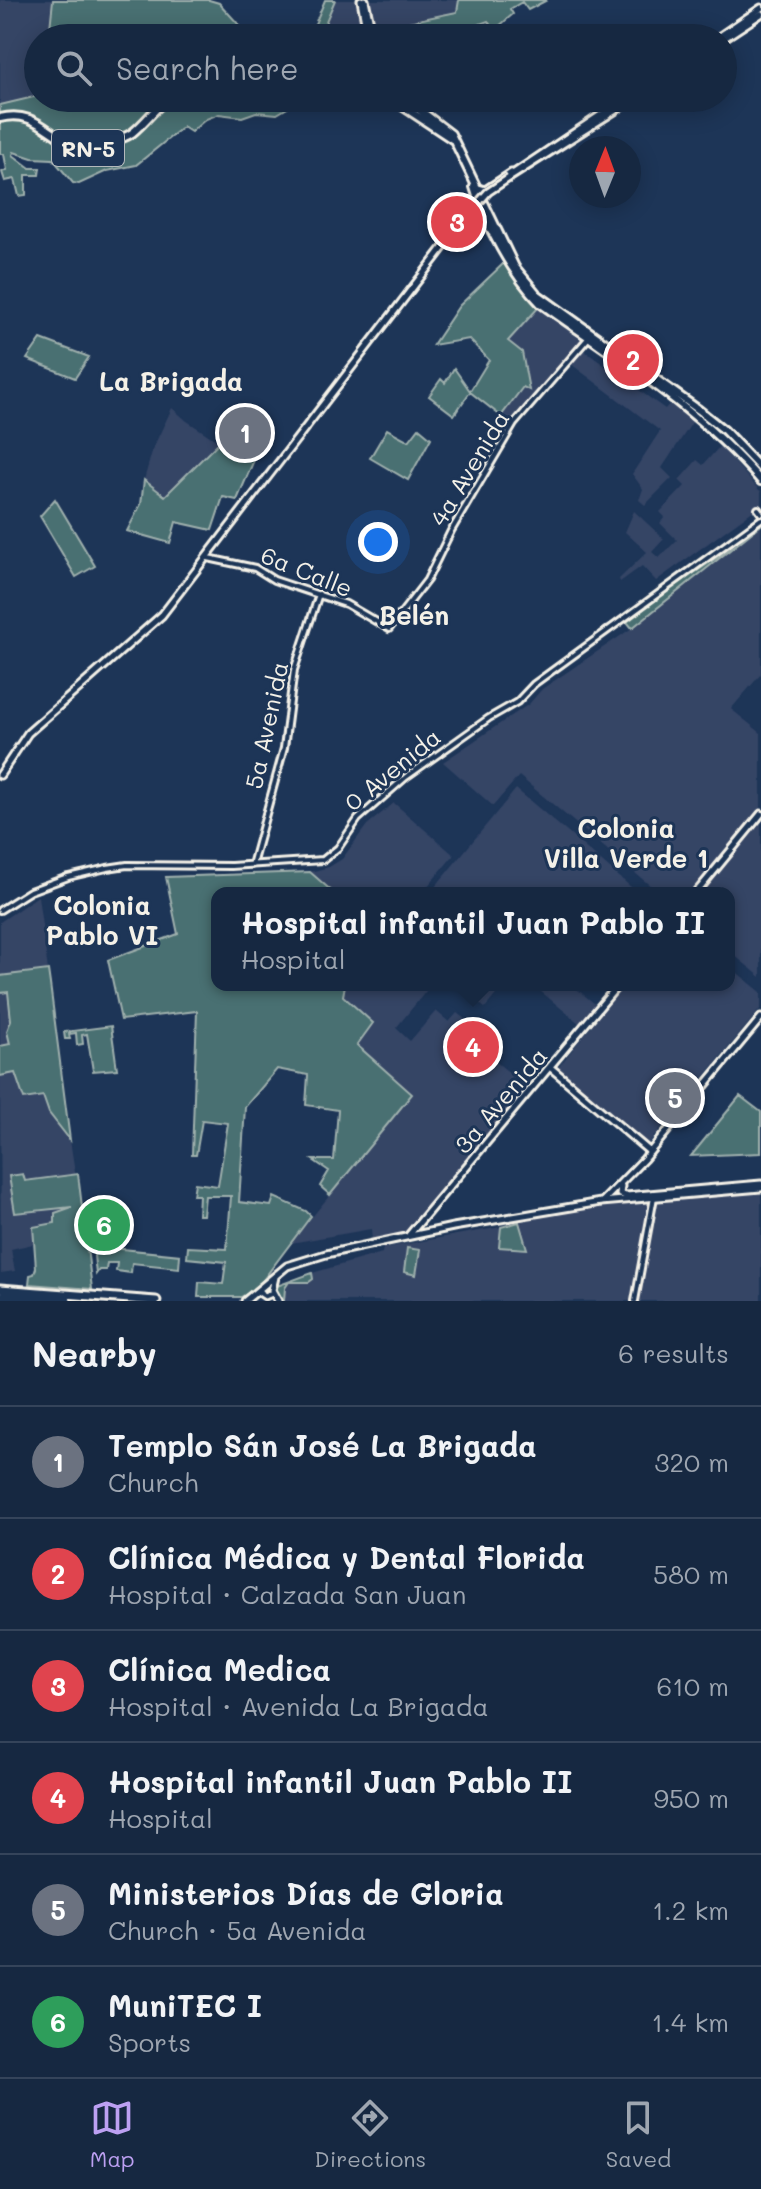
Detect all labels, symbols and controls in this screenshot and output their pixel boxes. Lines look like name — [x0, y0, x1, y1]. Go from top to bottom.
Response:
search box — [24, 24, 737, 112]
icon: search — [52, 46, 96, 90]
text: Search here — [116, 48, 299, 88]
road number: RN-5 — [52, 130, 124, 166]
north arrow — [569, 136, 641, 208]
pin: 3 — [431, 192, 483, 252]
pin: 2 — [607, 330, 659, 390]
district label: La Brigada — [99, 364, 243, 398]
pin: 1 — [219, 403, 271, 463]
street label: 4a Avenida — [422, 405, 516, 531]
your location — [358, 522, 398, 562]
street label: 6a Calle — [257, 539, 357, 603]
district label: Belén — [379, 598, 449, 632]
street label: 5a Avenida — [237, 659, 295, 791]
street label: 0 Avenida — [338, 721, 446, 817]
district label: Colonia Villa Verde 1 — [544, 811, 708, 875]
popup — [211, 887, 735, 991]
district label: Colonia Pablo VI — [46, 888, 158, 952]
text: Hospital infantil Juan Pablo II — [241, 902, 705, 942]
text: Hospital — [241, 942, 346, 976]
pin: 4 — [447, 1017, 499, 1077]
street label: 3a Avenida — [447, 1041, 553, 1159]
pin: 5 — [649, 1068, 701, 1128]
pin: 6 — [78, 1195, 130, 1255]
text: Nearby — [32, 1331, 157, 1376]
text: 6 results — [618, 1336, 729, 1370]
text: Templo Sán José La Brigada — [108, 1425, 537, 1465]
text: 1 — [52, 1445, 64, 1479]
text: 320 m — [654, 1445, 729, 1479]
text: Church — [108, 1465, 198, 1499]
text: Clínica Médica y Dental Florida — [108, 1537, 585, 1577]
text: 2 — [51, 1557, 65, 1591]
text: 580 m — [653, 1557, 729, 1591]
text: Hospital · Calzada San Juan — [108, 1577, 466, 1611]
text: Clínica Medica — [108, 1649, 331, 1689]
text: 3 — [50, 1669, 66, 1703]
text: 610 m — [657, 1669, 729, 1703]
text: Hospital · Avenida La Brigada — [108, 1689, 489, 1723]
text: Hospital infantil Juan Pablo II — [108, 1761, 572, 1801]
text: 4 — [50, 1781, 66, 1815]
text: 950 m — [653, 1781, 729, 1815]
text: Hospital — [108, 1801, 213, 1835]
text: Ministerios Días de Gloria — [108, 1873, 504, 1913]
text: 5 — [50, 1893, 66, 1927]
text: 1.2 km — [652, 1893, 729, 1927]
text: Church · 5a Avenida — [108, 1913, 366, 1947]
text: MuniTEC I — [108, 1985, 262, 2025]
text: 6 — [50, 2005, 66, 2039]
text: 1.4 km — [652, 2005, 729, 2039]
text: Sports — [108, 2025, 191, 2059]
tab: Map — [90, 2096, 135, 2173]
tab: Directions — [314, 2096, 426, 2173]
tab: Saved — [606, 2096, 671, 2173]

